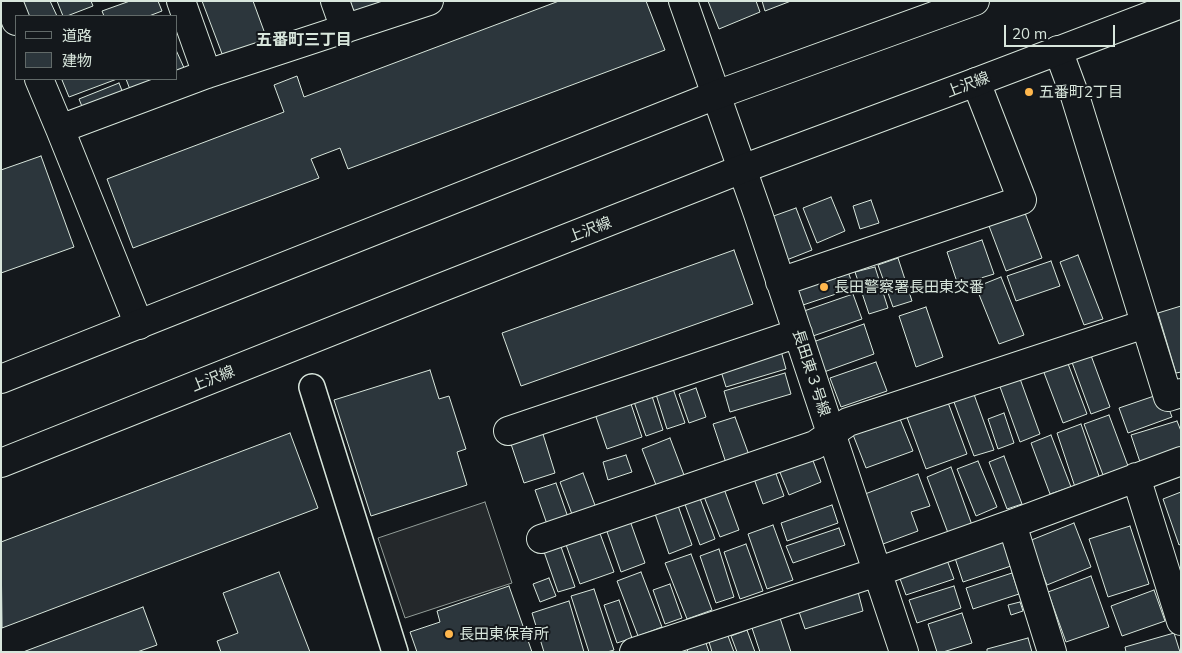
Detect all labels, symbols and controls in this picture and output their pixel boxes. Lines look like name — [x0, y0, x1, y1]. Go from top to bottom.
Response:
legend — [15, 15, 178, 80]
scale bar — [1007, 15, 1118, 47]
text: 20 m — [1012, 24, 1047, 43]
text: 道路 — [62, 26, 92, 45]
district label: 五番町三丁目 — [256, 30, 352, 50]
text: 建物 — [62, 51, 92, 70]
street label: 上沢線 — [944, 69, 992, 101]
place label: 五番町2丁目 — [1039, 83, 1123, 101]
marker: 五番町2丁目 — [1023, 86, 1035, 98]
street label: 上沢線 — [566, 214, 614, 246]
place label: 長田警察署長田東交番 — [834, 278, 984, 296]
marker: 長田警察署長田東交番 — [818, 281, 830, 293]
street label: 長田東３号線 — [789, 327, 833, 419]
street label: 上沢線 — [189, 362, 237, 396]
place label: 長田東保育所 — [459, 625, 549, 643]
marker: 長田東保育所 — [443, 628, 455, 640]

